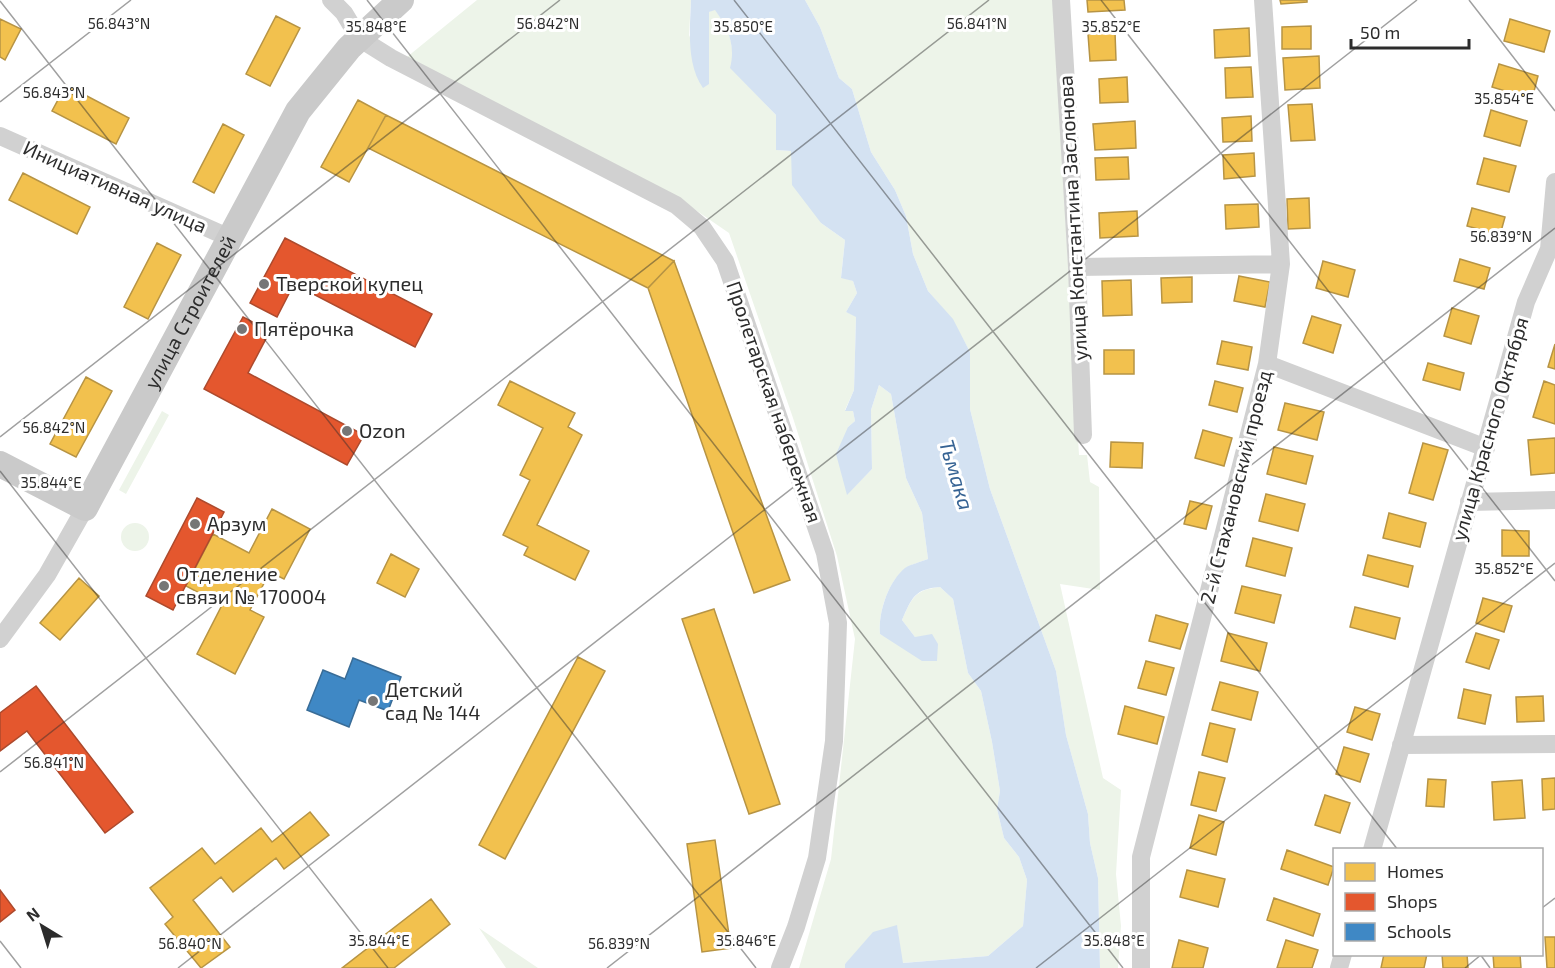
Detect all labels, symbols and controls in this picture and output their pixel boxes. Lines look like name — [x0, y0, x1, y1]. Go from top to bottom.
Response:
scale bar — [1351, 12, 1470, 50]
text: 56.843°N — [88, 14, 150, 32]
text: 56.842°N — [517, 14, 579, 32]
text: 56.841°N — [947, 14, 1007, 32]
text: 35.848°E — [345, 17, 407, 35]
text: 35.850°E — [713, 17, 773, 35]
text: 35.852°E — [1081, 17, 1141, 35]
text: 50 m — [1360, 21, 1400, 43]
street label: улица Константина Заслонова — [1053, 75, 1092, 361]
text: 56.843°N — [23, 83, 85, 101]
text: 35.854°E — [1474, 89, 1534, 107]
street label: Инициативная улица — [20, 135, 211, 238]
text: 56.839°N — [1470, 227, 1532, 245]
street label: улица Строителей — [138, 231, 240, 393]
place label: Тверской купец — [276, 271, 423, 296]
marker: Тверской купец — [257, 277, 271, 291]
street label: Пролетарская набережная — [722, 278, 828, 526]
street label: улица Красного Октября — [1446, 314, 1533, 544]
place label: Пятёрочка — [254, 316, 354, 340]
marker: Пятёрочка — [235, 322, 249, 336]
street label: 2-й Стахановский проезд — [1194, 367, 1276, 606]
text: 56.842°N — [23, 418, 85, 436]
place label: Ozon — [359, 418, 406, 442]
marker: Ozon — [340, 424, 354, 438]
water label: Тьмака — [935, 436, 980, 513]
text: 35.844°E — [20, 473, 82, 491]
place label: Арзум — [207, 511, 267, 536]
marker: Арзум — [188, 517, 202, 531]
text: 35.852°E — [1474, 559, 1534, 577]
place label: Отделение связи № 170004 — [176, 561, 326, 608]
marker: Отделение связи № 170004 — [157, 579, 171, 593]
place label: Детский сад № 144 — [385, 677, 480, 724]
marker: Детский сад № 144 — [366, 694, 380, 708]
text: 56.841°N — [24, 753, 84, 771]
legend — [1333, 848, 1543, 956]
text: Homes — [1387, 860, 1444, 882]
text: Shops — [1387, 890, 1437, 912]
north arrow — [12, 896, 72, 956]
text: N — [22, 903, 43, 925]
text: Schools — [1387, 920, 1451, 942]
text: 35.844°E — [348, 931, 410, 949]
text: 35.846°E — [716, 931, 776, 949]
text: 35.848°E — [1083, 931, 1145, 949]
text: 56.840°N — [158, 934, 222, 952]
text: 56.839°N — [588, 934, 650, 952]

